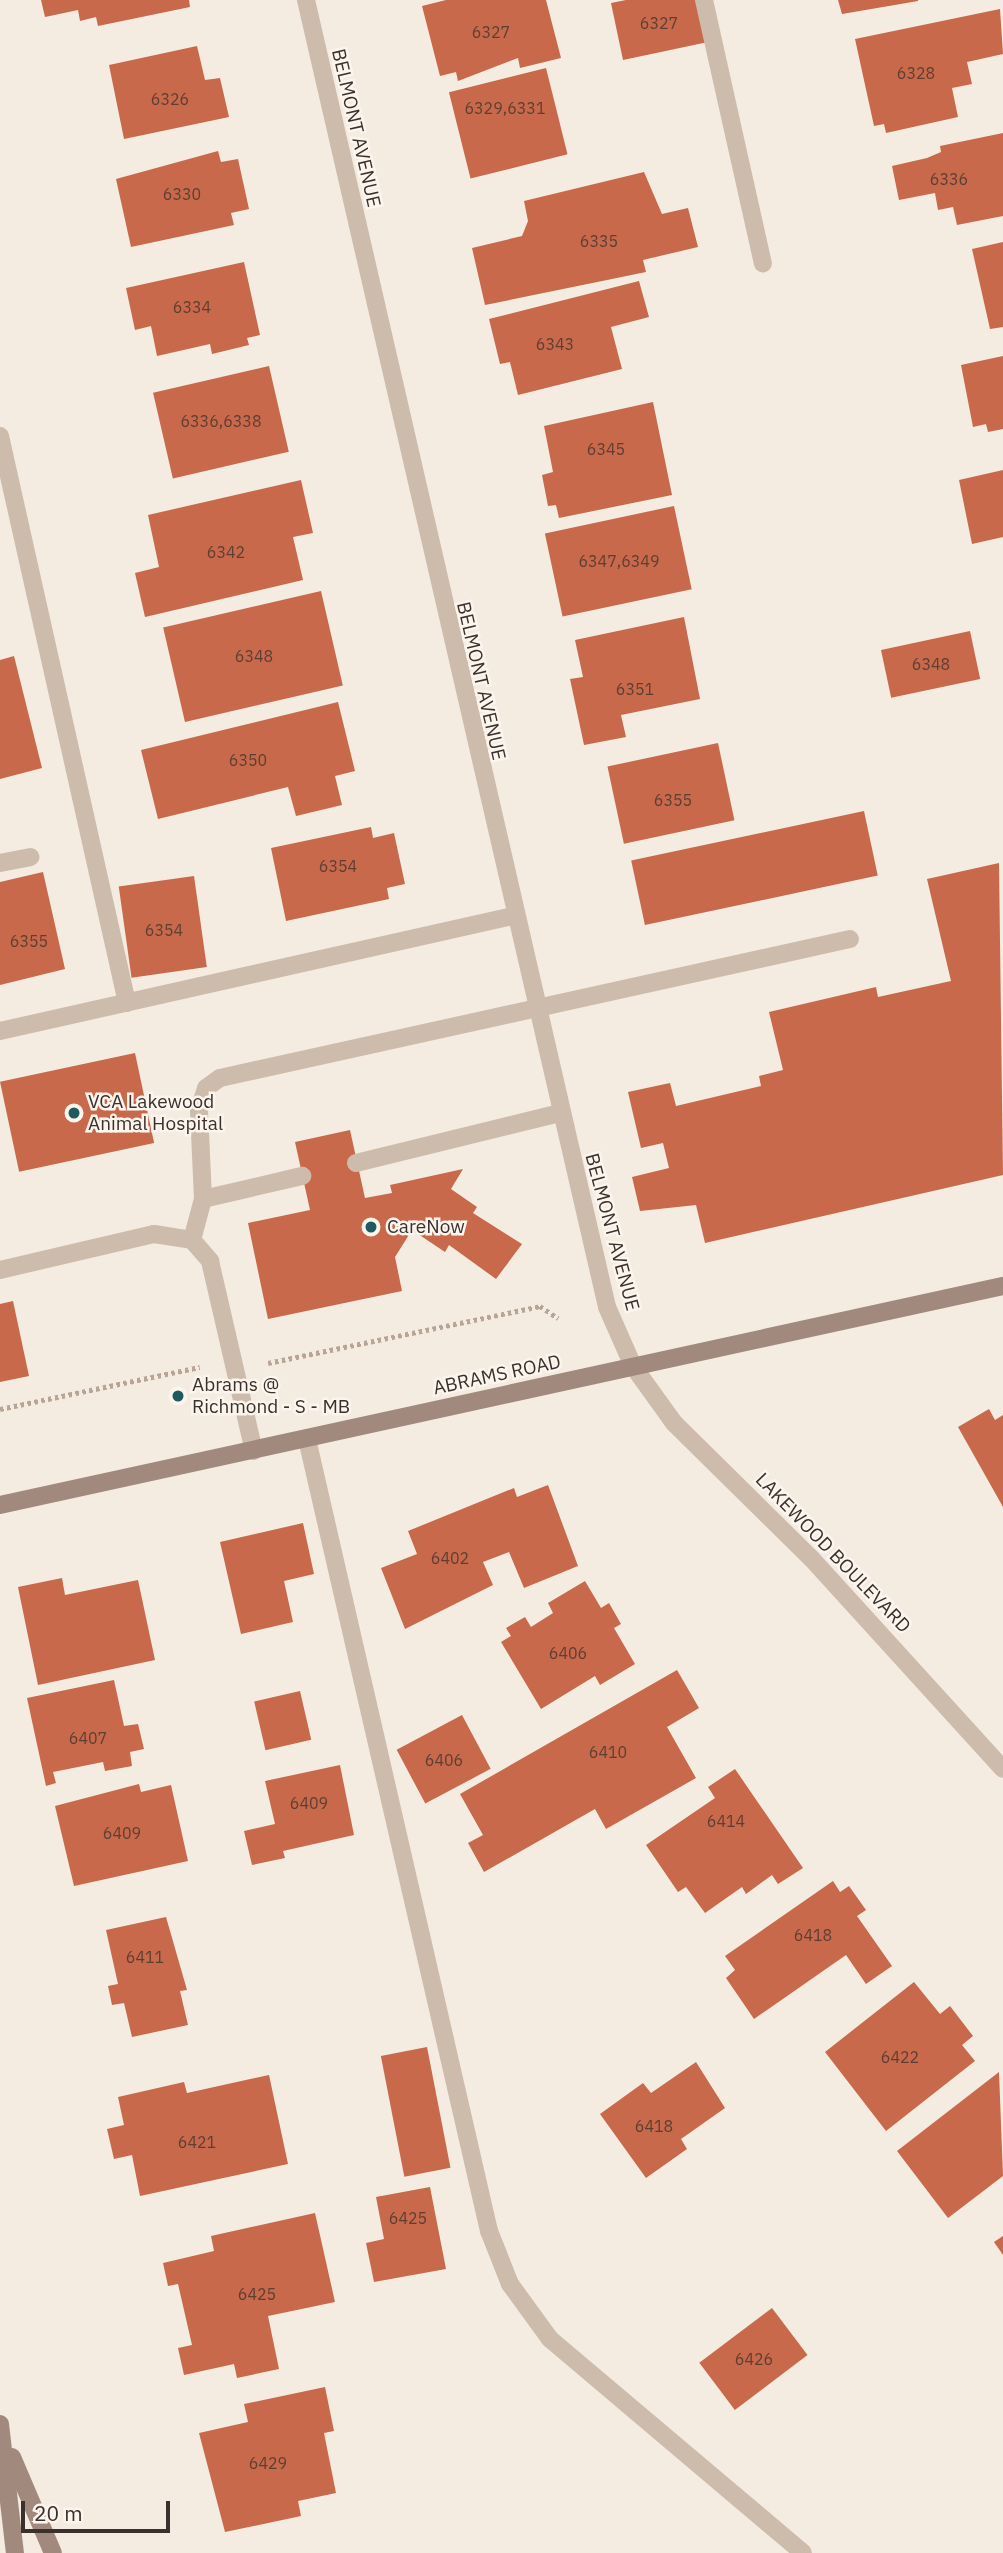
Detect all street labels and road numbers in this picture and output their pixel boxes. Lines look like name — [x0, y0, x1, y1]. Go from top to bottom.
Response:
street label: BELMONT AVENUE — [327, 46, 385, 210]
street label: BELMONT AVENUE — [452, 599, 510, 763]
street label: BELMONT AVENUE — [580, 1151, 644, 1313]
street label: ABRAMS ROAD — [431, 1350, 563, 1400]
street label: LAKEWOOD BOULEVARD — [751, 1468, 915, 1638]

